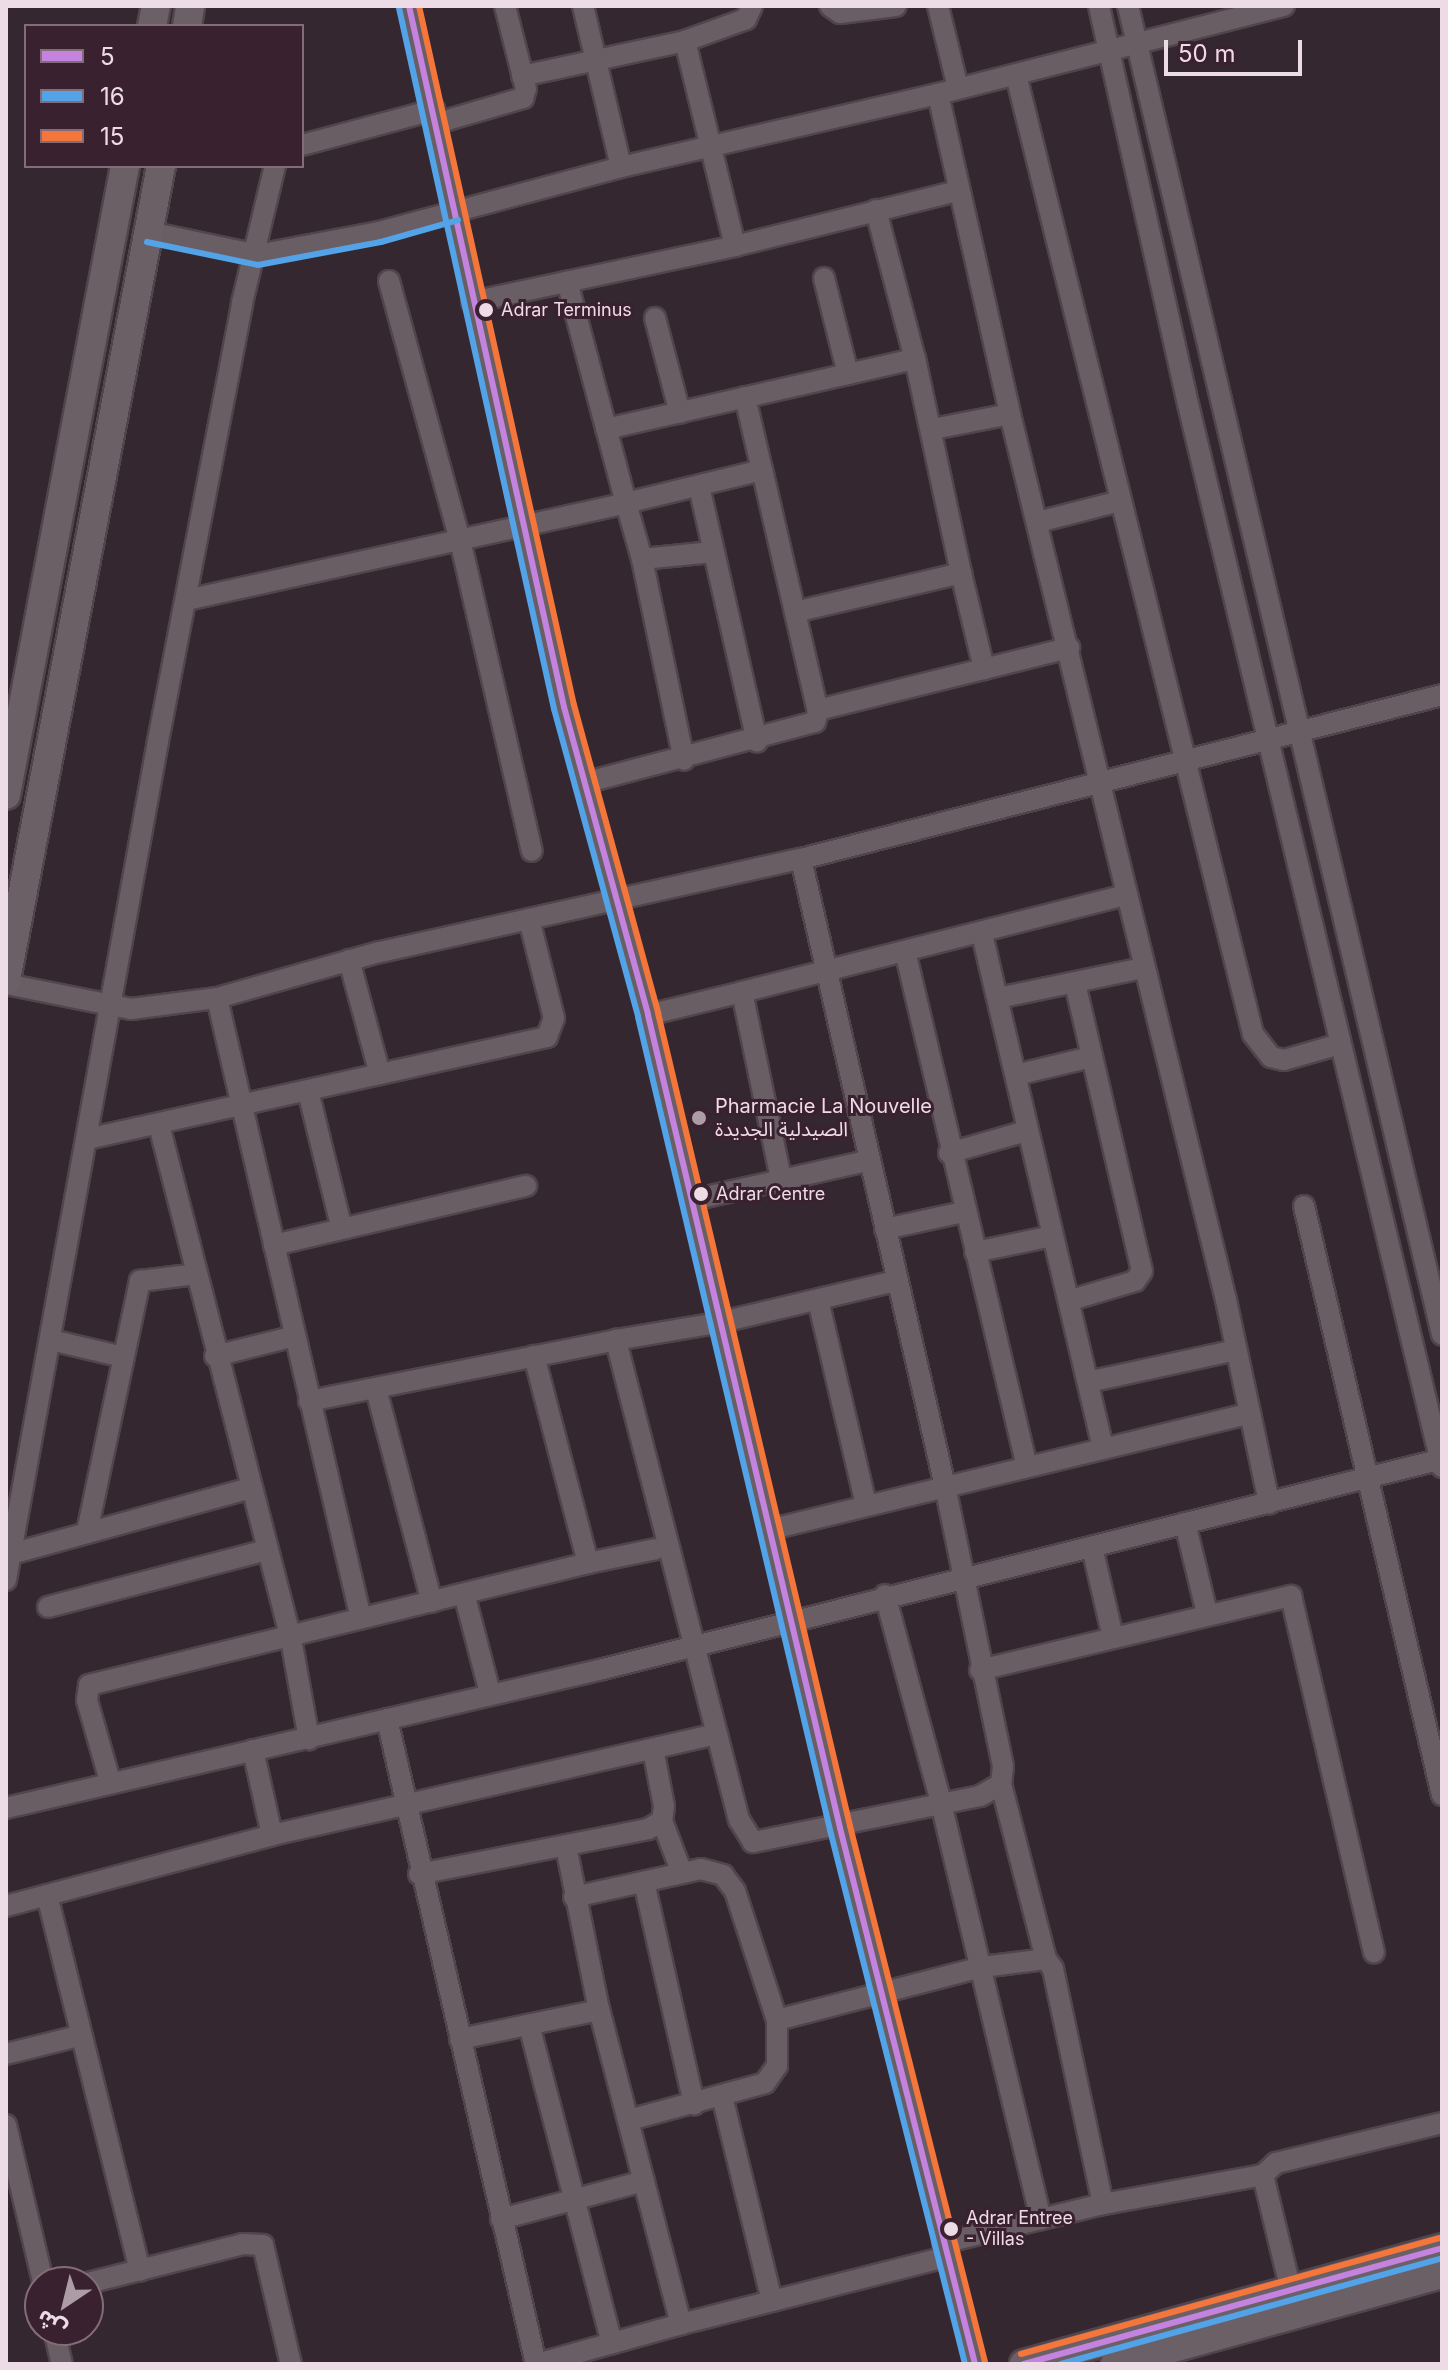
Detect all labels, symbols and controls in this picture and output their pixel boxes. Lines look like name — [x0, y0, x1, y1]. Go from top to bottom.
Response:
legend — [24, 24, 304, 168]
scale bar — [1168, 24, 1306, 74]
text: 50 m — [1178, 39, 1236, 68]
text: 5 — [100, 42, 115, 71]
text: 16 — [100, 82, 125, 111]
text: 15 — [100, 122, 124, 151]
place label: Adrar Terminus — [501, 299, 632, 321]
marker: Adrar Terminus — [478, 302, 494, 318]
place label: Pharmacie La Nouvelle الصيدلية الجديدة — [715, 1094, 932, 1141]
marker: Pharmacie La Nouvelle الصيدلية الجديدة — [690, 1109, 708, 1127]
place label: Adrar Centre — [716, 1183, 825, 1205]
marker: Adrar Centre — [693, 1186, 709, 1202]
place label: Adrar Entree - Villas — [966, 2208, 1073, 2250]
marker: Adrar Entree - Villas — [943, 2221, 959, 2237]
north arrow — [24, 2266, 104, 2346]
text: ش — [32, 2305, 71, 2343]

